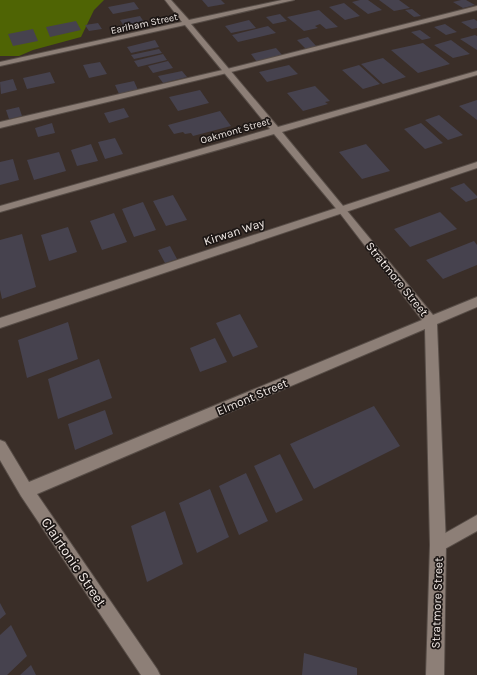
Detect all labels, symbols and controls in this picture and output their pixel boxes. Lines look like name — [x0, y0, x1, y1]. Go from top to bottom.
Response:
street label: Earlham Street — [110, 11, 179, 37]
street label: Oakmont Street — [199, 115, 272, 147]
street label: Kirwan Way — [202, 215, 267, 248]
street label: Stratmore Street — [363, 239, 431, 319]
street label: Elmont Street — [215, 376, 290, 418]
street label: Clairtonic Street — [37, 514, 110, 610]
street label: Stratmore Street — [428, 557, 446, 649]

